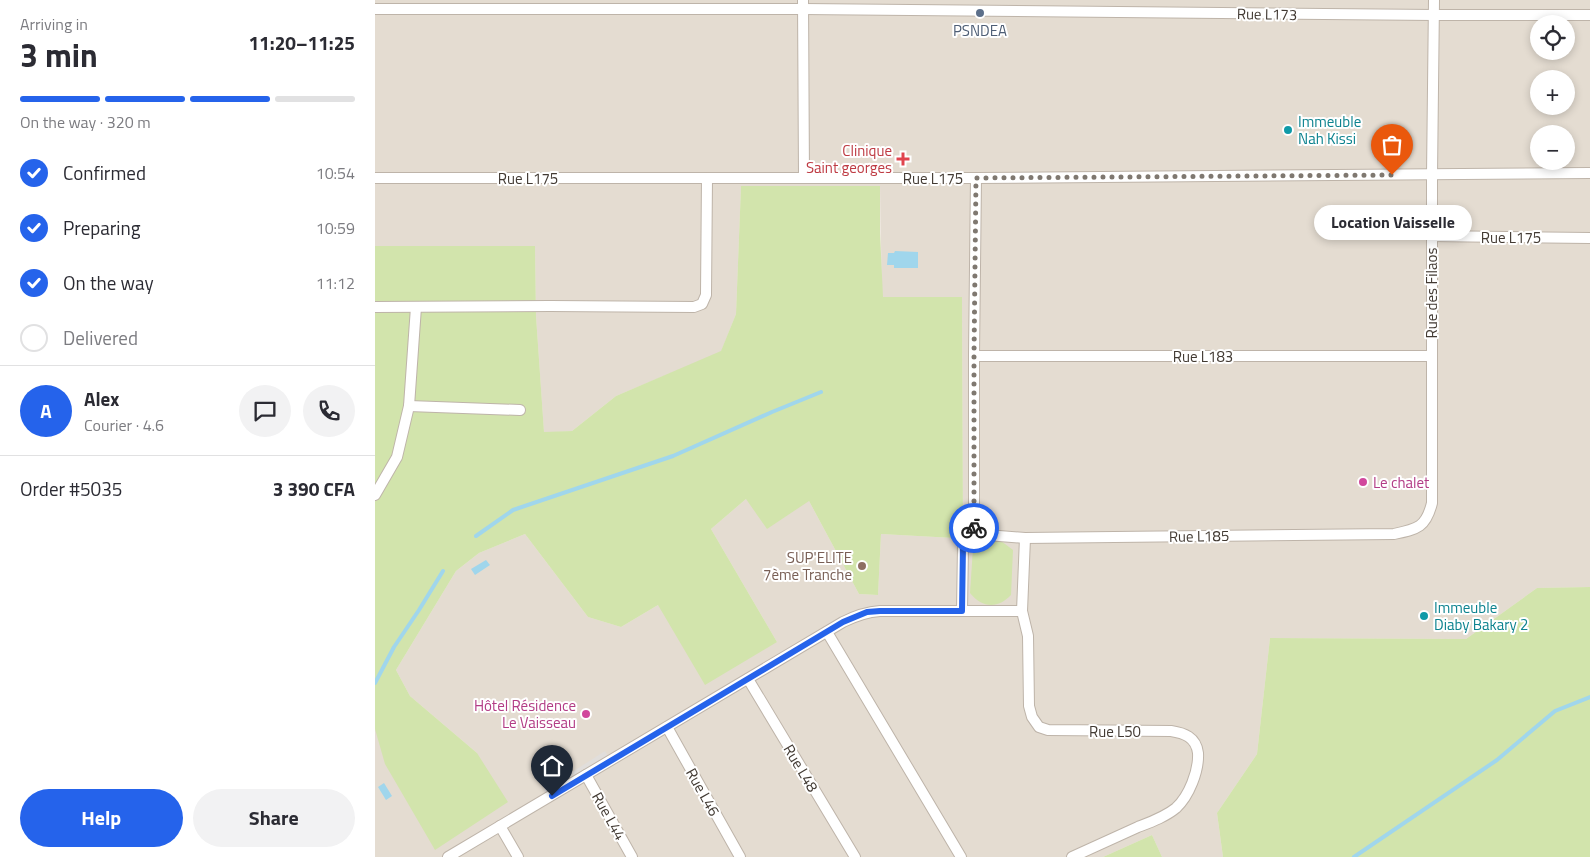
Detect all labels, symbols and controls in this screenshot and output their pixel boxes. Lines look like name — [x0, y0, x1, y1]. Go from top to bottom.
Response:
street label: Rue L173 — [1237, 2, 1297, 26]
marker: PSNDEA — [974, 7, 986, 19]
text: Arriving in — [20, 12, 88, 36]
map controls — [1530, 15, 1575, 170]
button: locate — [1530, 15, 1575, 60]
place label: PSNDEA — [953, 19, 1007, 42]
text: 11:20–11:25 — [248, 28, 355, 57]
text: 3 min — [20, 31, 98, 79]
button: + — [1530, 70, 1575, 115]
text: On the way · 320 m — [20, 110, 151, 134]
place label: Immeuble Nah Kissi — [1298, 110, 1361, 150]
marker: Immeuble Nah Kissi — [1282, 124, 1294, 136]
pin — [1371, 124, 1413, 175]
button: − — [1530, 125, 1575, 170]
icon: bag — [1378, 131, 1406, 159]
place label: Clinique Saint georges — [806, 139, 892, 179]
marker: Clinique Saint georges — [896, 152, 910, 166]
text: Confirmed — [63, 158, 146, 187]
icon: check — [20, 159, 48, 187]
text: 10:54 — [316, 161, 355, 185]
street label: Rue L175 — [498, 167, 558, 190]
street label: Rue L175 — [903, 167, 963, 190]
callout: Location Vaisselle — [1313, 205, 1471, 240]
text: Location Vaisselle — [1331, 210, 1455, 234]
text: Preparing — [63, 213, 140, 242]
icon: check — [20, 214, 48, 242]
text: 10:59 — [316, 216, 355, 240]
street label: Rue L175 — [1481, 226, 1541, 249]
street label: Rue des Filaos — [1420, 248, 1443, 338]
text: On the way — [63, 268, 154, 297]
icon: check — [20, 269, 48, 297]
text: 11:12 — [316, 271, 355, 295]
text: Delivered — [63, 323, 138, 352]
street label: Rue L183 — [1173, 345, 1233, 368]
text: Alex — [84, 384, 119, 413]
button: chat — [239, 385, 291, 437]
button: phone — [303, 385, 355, 437]
text: A — [40, 396, 52, 425]
text: Courier · 4.6 — [84, 413, 164, 437]
place label: Le chalet — [1373, 471, 1430, 494]
text: Order #5035 — [20, 474, 122, 503]
text: 3 390 CFA — [273, 474, 355, 503]
marker: Le chalet — [1357, 476, 1369, 488]
courier — [949, 503, 999, 553]
icon: bike — [960, 514, 988, 542]
street label: Rue L185 — [1169, 524, 1229, 548]
place label: SUP'ELITE 7ème Tranche — [763, 546, 852, 586]
marker: SUP'ELITE 7ème Tranche — [856, 560, 868, 572]
place label: Immeuble Diaby Bakary 2 — [1434, 596, 1528, 636]
marker: Immeuble Diaby Bakary 2 — [1418, 610, 1430, 622]
place label: Hôtel Résidence Le Vaisseau — [474, 694, 576, 734]
marker: Hôtel Résidence Le Vaisseau — [580, 708, 592, 720]
street label: Rue L50 — [1089, 720, 1141, 743]
street label: Rue L48 — [778, 740, 824, 796]
pin — [531, 745, 573, 796]
icon: home — [538, 752, 566, 780]
street label: Rue L46 — [680, 764, 726, 820]
street label: Rue L44 — [586, 788, 632, 844]
button: Help — [20, 789, 183, 847]
button: Share — [193, 789, 355, 847]

